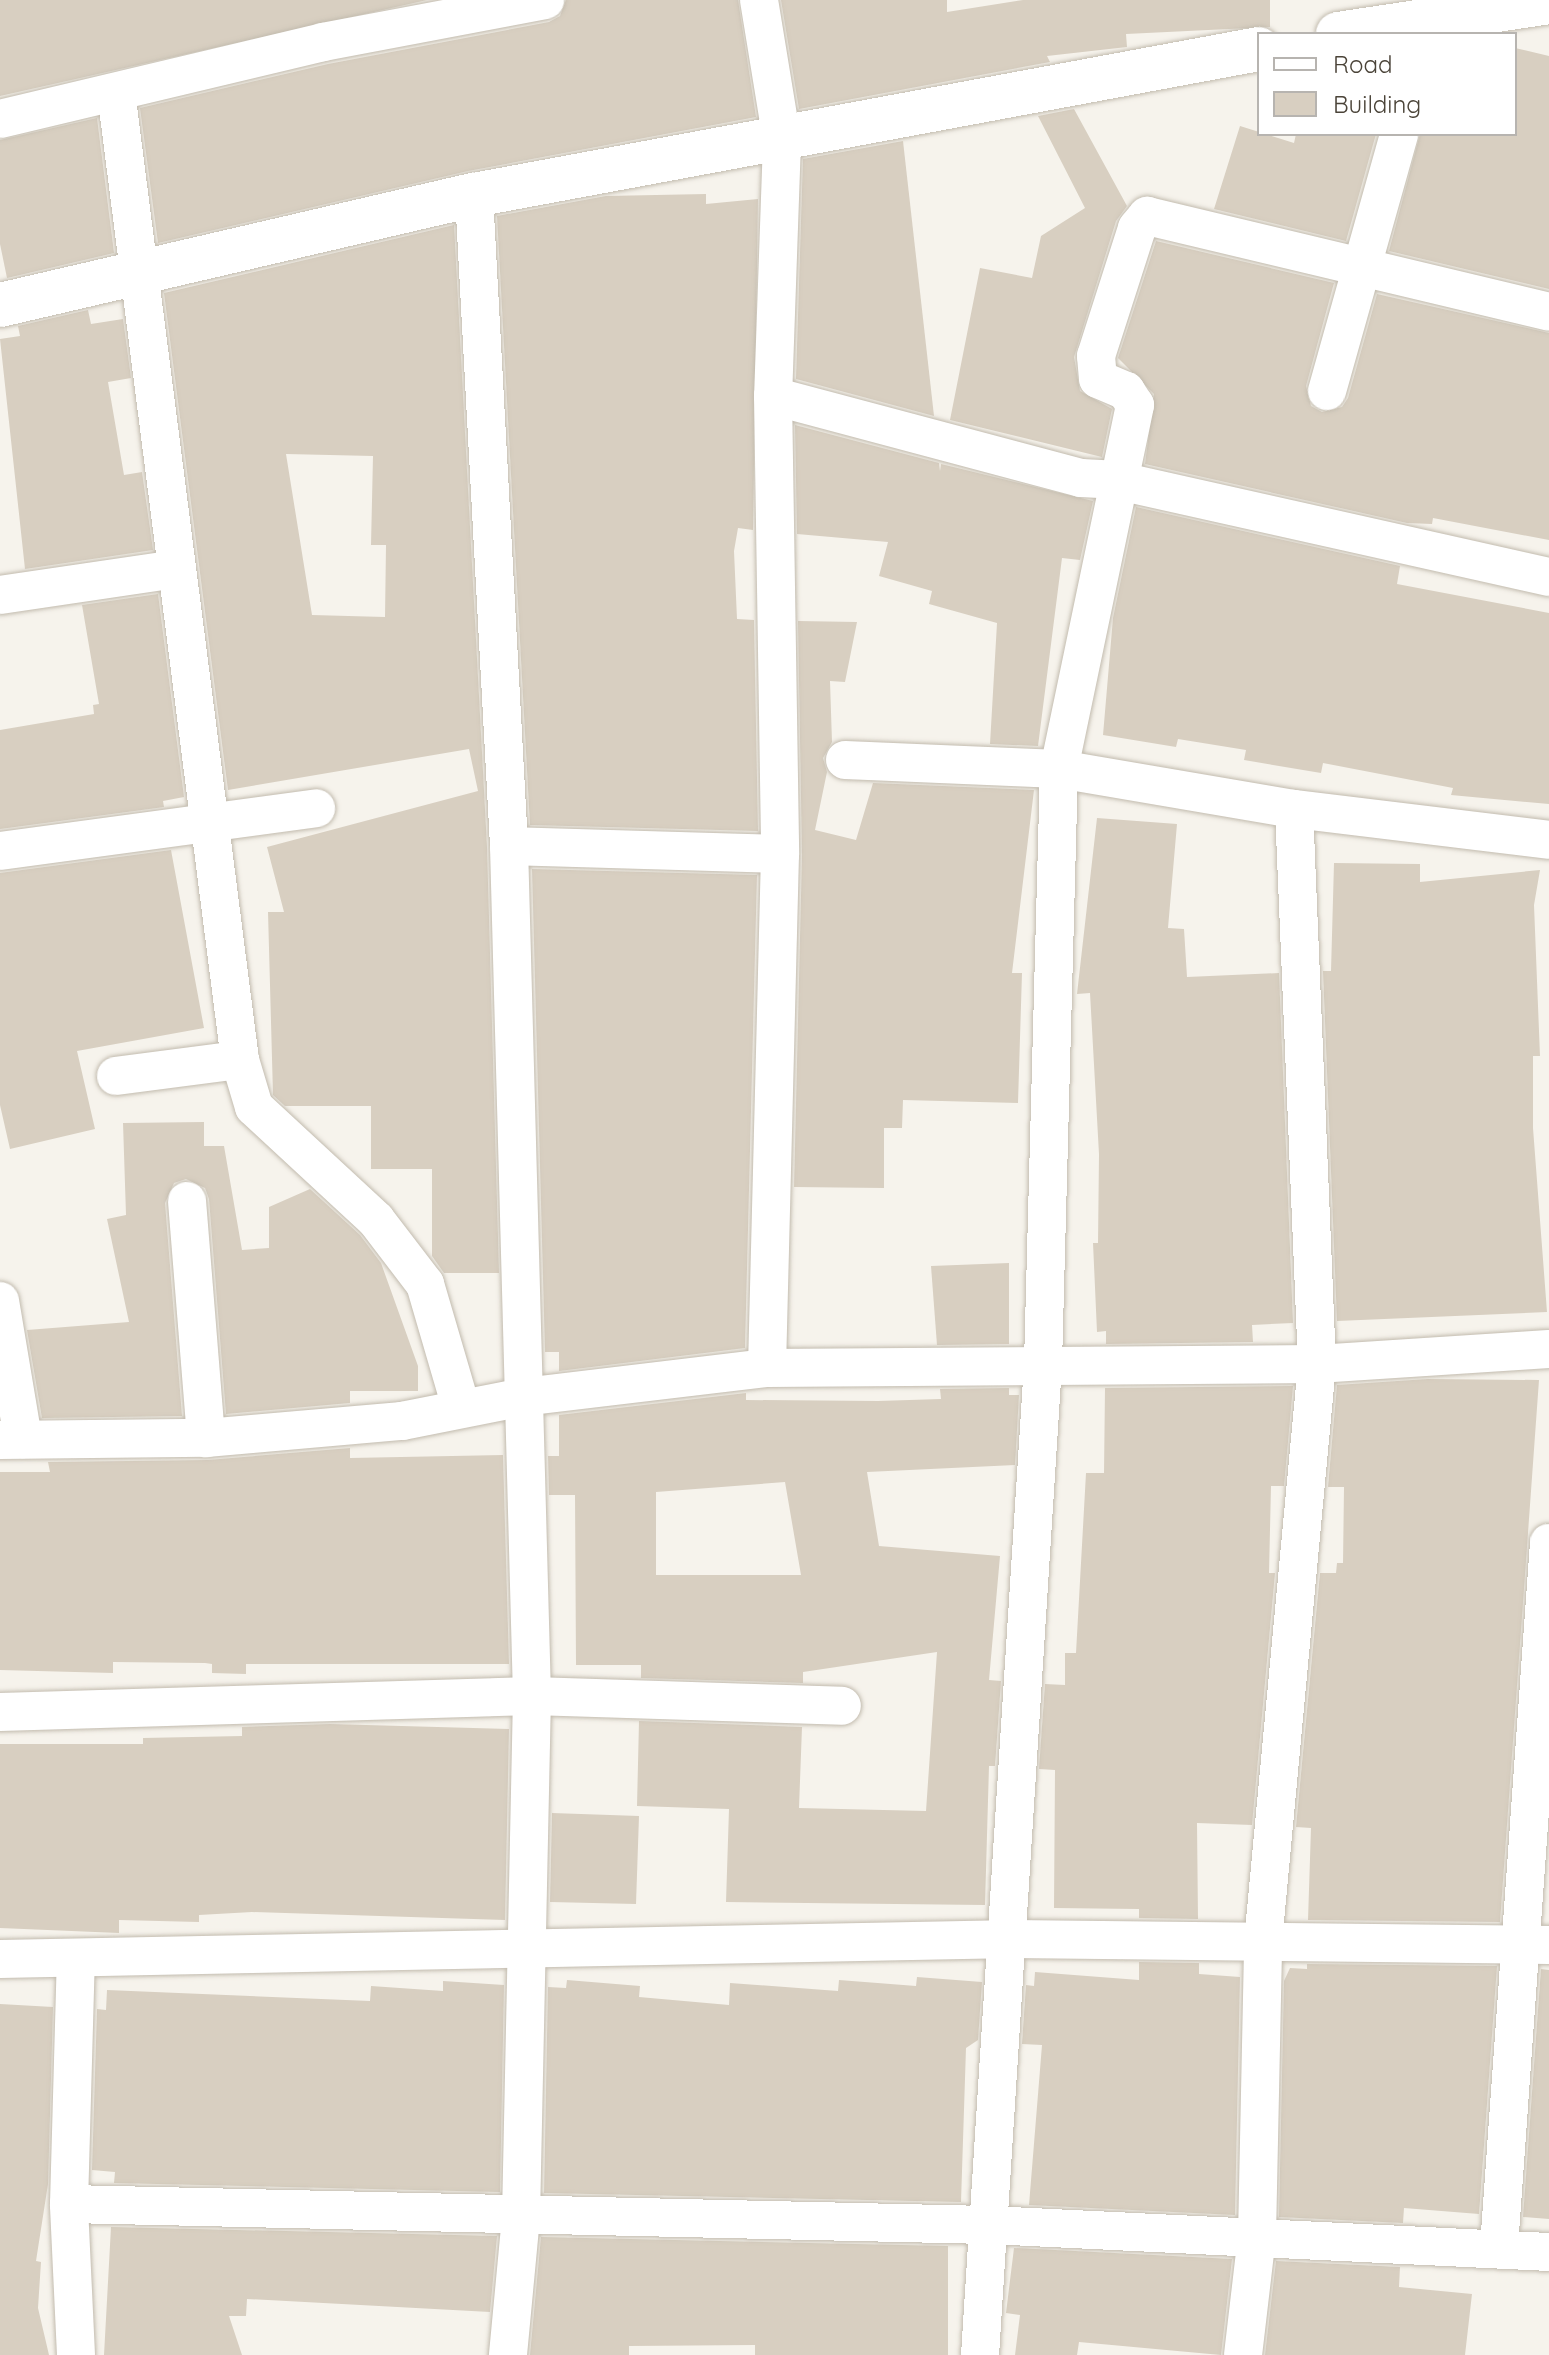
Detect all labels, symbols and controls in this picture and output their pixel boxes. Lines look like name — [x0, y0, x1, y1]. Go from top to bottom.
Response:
legend — [1257, 32, 1517, 136]
text: Road — [1333, 49, 1393, 79]
text: Building — [1333, 89, 1421, 119]

